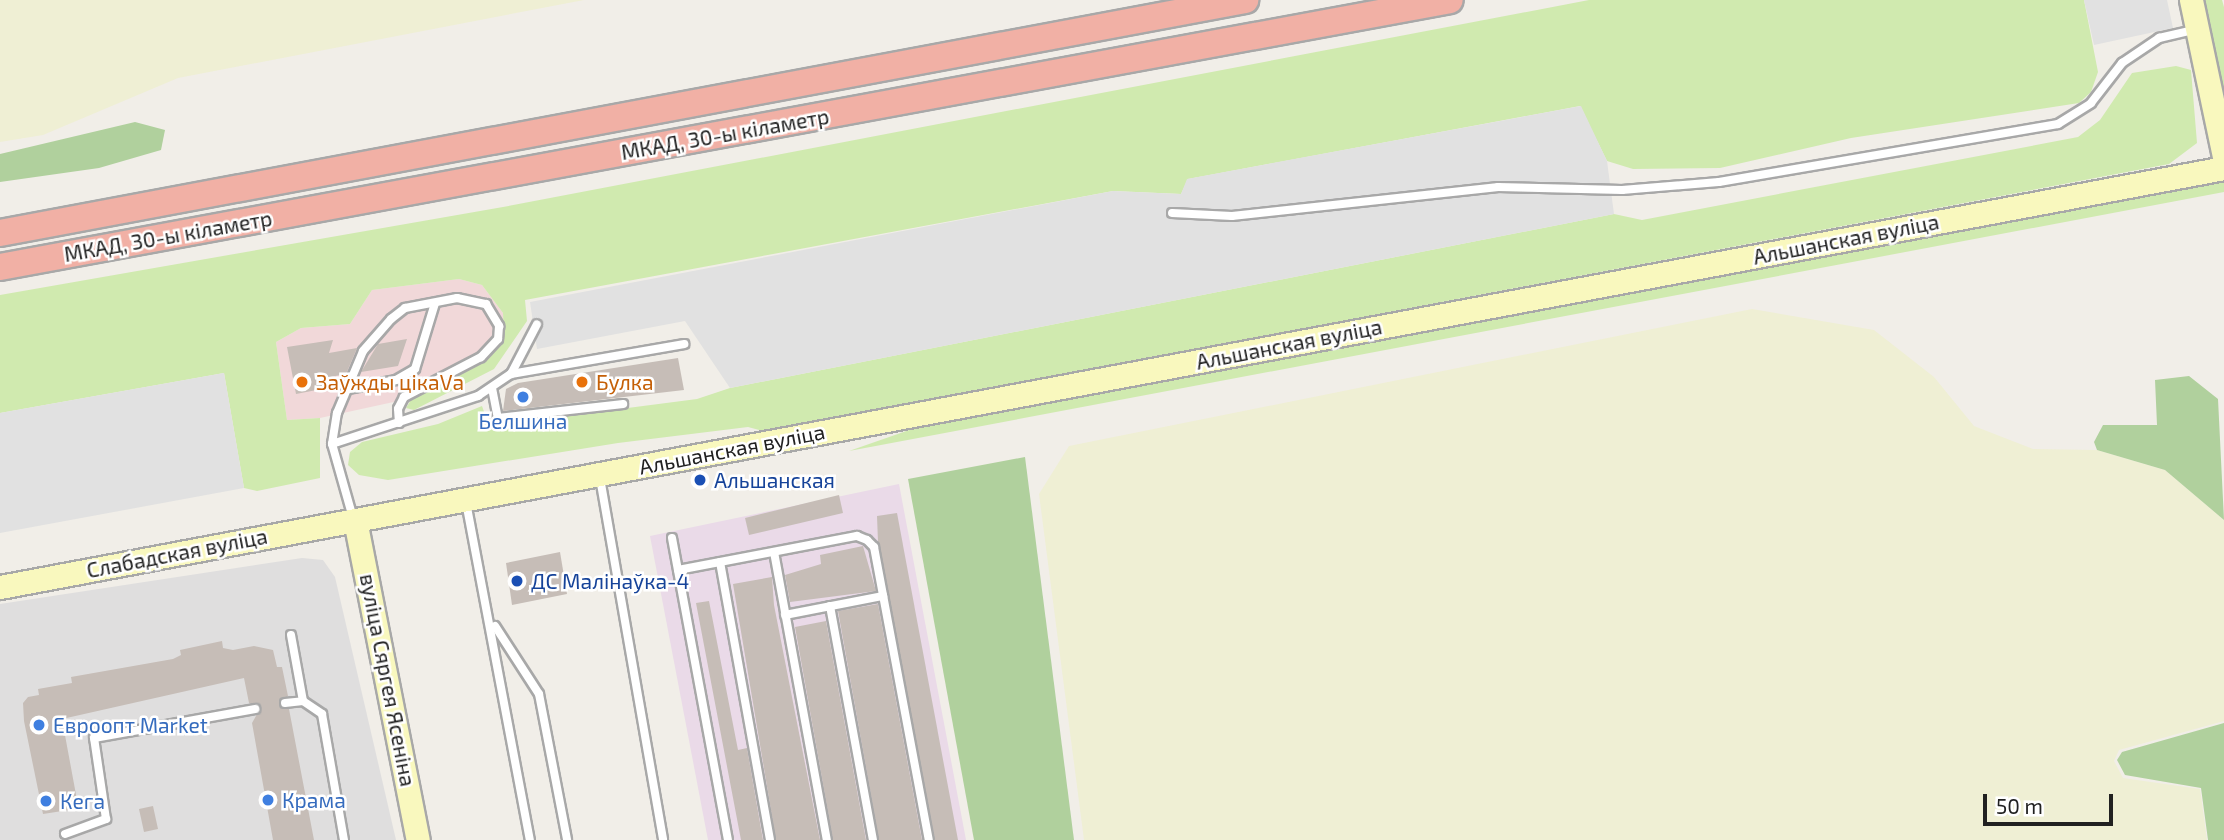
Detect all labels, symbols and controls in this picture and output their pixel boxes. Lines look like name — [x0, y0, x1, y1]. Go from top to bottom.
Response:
street label: МКАД, 30-ы кіламетр — [619, 103, 831, 165]
street label: МКАД, 30-ы кіламетр — [62, 205, 274, 267]
street label: Альшанская вуліца — [1751, 209, 1941, 269]
street label: Альшанская вуліца — [1194, 314, 1384, 374]
place label: Заўжды цікаVа — [316, 369, 464, 395]
place label: Булка — [596, 369, 654, 395]
marker: Заўжды цікаVа — [294, 374, 310, 390]
marker: Булка — [574, 374, 590, 390]
marker: Белшина — [515, 389, 531, 405]
place label: Белшина — [479, 408, 567, 434]
street label: Альшанская вуліца — [637, 419, 827, 479]
place label: Альшанская — [714, 467, 835, 493]
marker: Альшанская — [692, 472, 708, 488]
street label: Слабадская вуліца — [84, 523, 270, 583]
place label: ДС Малінаўка-4 — [531, 568, 689, 594]
street label: вуліца Сяргея Ясеніна — [355, 572, 421, 788]
marker: ДС Малінаўка-4 — [509, 573, 525, 589]
place label: Евроопт Market — [53, 712, 208, 738]
marker: Евроопт Market — [31, 717, 47, 733]
scale bar — [1986, 780, 2116, 824]
place label: Крама — [282, 787, 346, 813]
place label: Кега — [60, 788, 105, 814]
marker: Крама — [260, 792, 276, 808]
marker: Кега — [38, 793, 54, 809]
text: 50 m — [1996, 793, 2043, 818]

